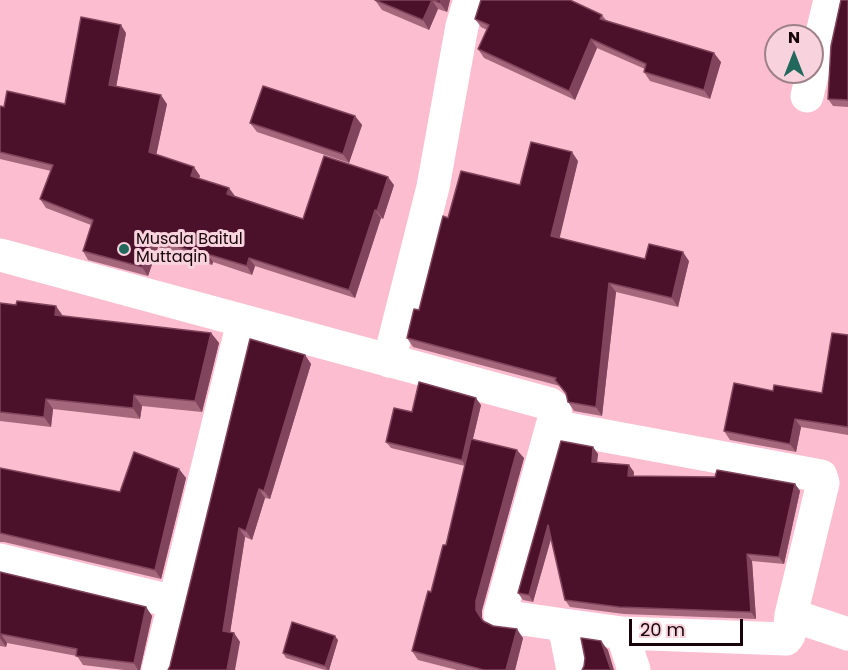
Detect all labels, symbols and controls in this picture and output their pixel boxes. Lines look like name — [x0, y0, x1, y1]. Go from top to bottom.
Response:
north arrow — [764, 24, 824, 84]
text: N — [788, 26, 800, 49]
place label: Musala Baitul Muttaqin — [136, 230, 243, 268]
marker: Musala Baitul Muttaqin — [117, 242, 131, 256]
scale bar — [632, 607, 746, 645]
text: 20 m — [640, 617, 685, 642]

